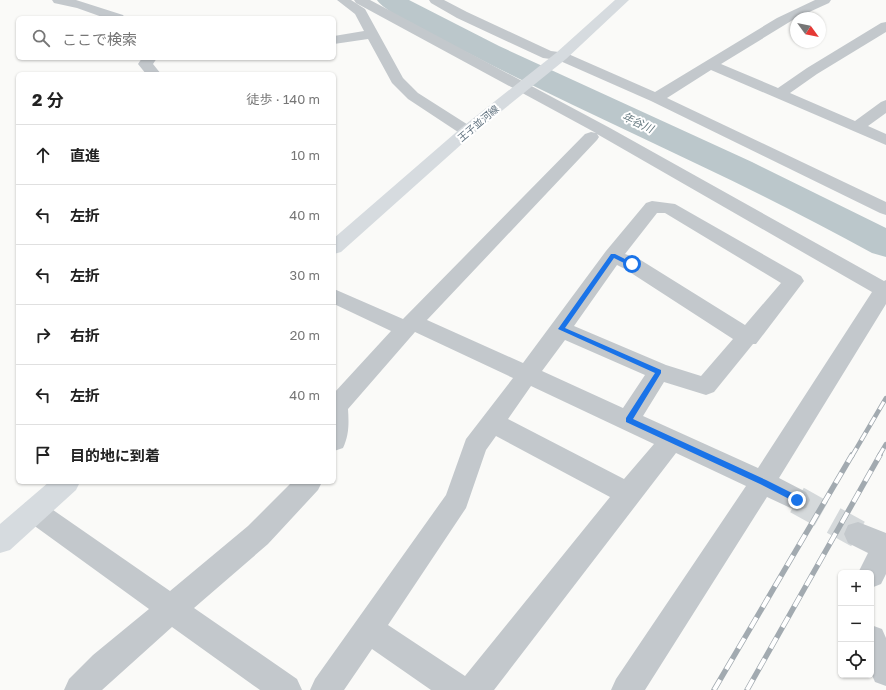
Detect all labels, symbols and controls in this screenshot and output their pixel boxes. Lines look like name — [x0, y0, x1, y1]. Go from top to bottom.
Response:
north arrow — [790, 12, 826, 48]
search box — [16, 16, 336, 60]
icon: search — [30, 27, 52, 49]
text: ここで検索 — [62, 30, 137, 48]
text: 2 分 — [32, 89, 64, 110]
text: 徒歩 · 140 m — [247, 91, 320, 107]
street label: 王子並河線 — [455, 102, 501, 144]
water label: 年谷川 — [620, 109, 657, 135]
icon: ahead — [32, 144, 54, 166]
text: 直進 — [70, 146, 100, 164]
text: 10 m — [291, 147, 320, 163]
icon: left — [32, 204, 54, 226]
text: 左折 — [70, 206, 100, 224]
text: 40 m — [289, 207, 320, 223]
route start — [623, 255, 641, 273]
icon: left — [32, 264, 54, 286]
text: 左折 — [70, 266, 100, 284]
text: 30 m — [290, 267, 320, 283]
icon: right — [32, 324, 54, 346]
text: 右折 — [70, 326, 100, 344]
text: 20 m — [290, 327, 320, 343]
icon: left — [32, 384, 54, 406]
text: 左折 — [70, 386, 100, 404]
text: 40 m — [289, 387, 320, 403]
icon: arrive — [32, 444, 54, 466]
text: 目的地に到着 — [70, 446, 160, 464]
route end — [788, 491, 806, 509]
map controls — [838, 570, 874, 678]
button: + — [838, 570, 874, 606]
button: − — [838, 606, 874, 642]
button: locate — [838, 642, 874, 678]

